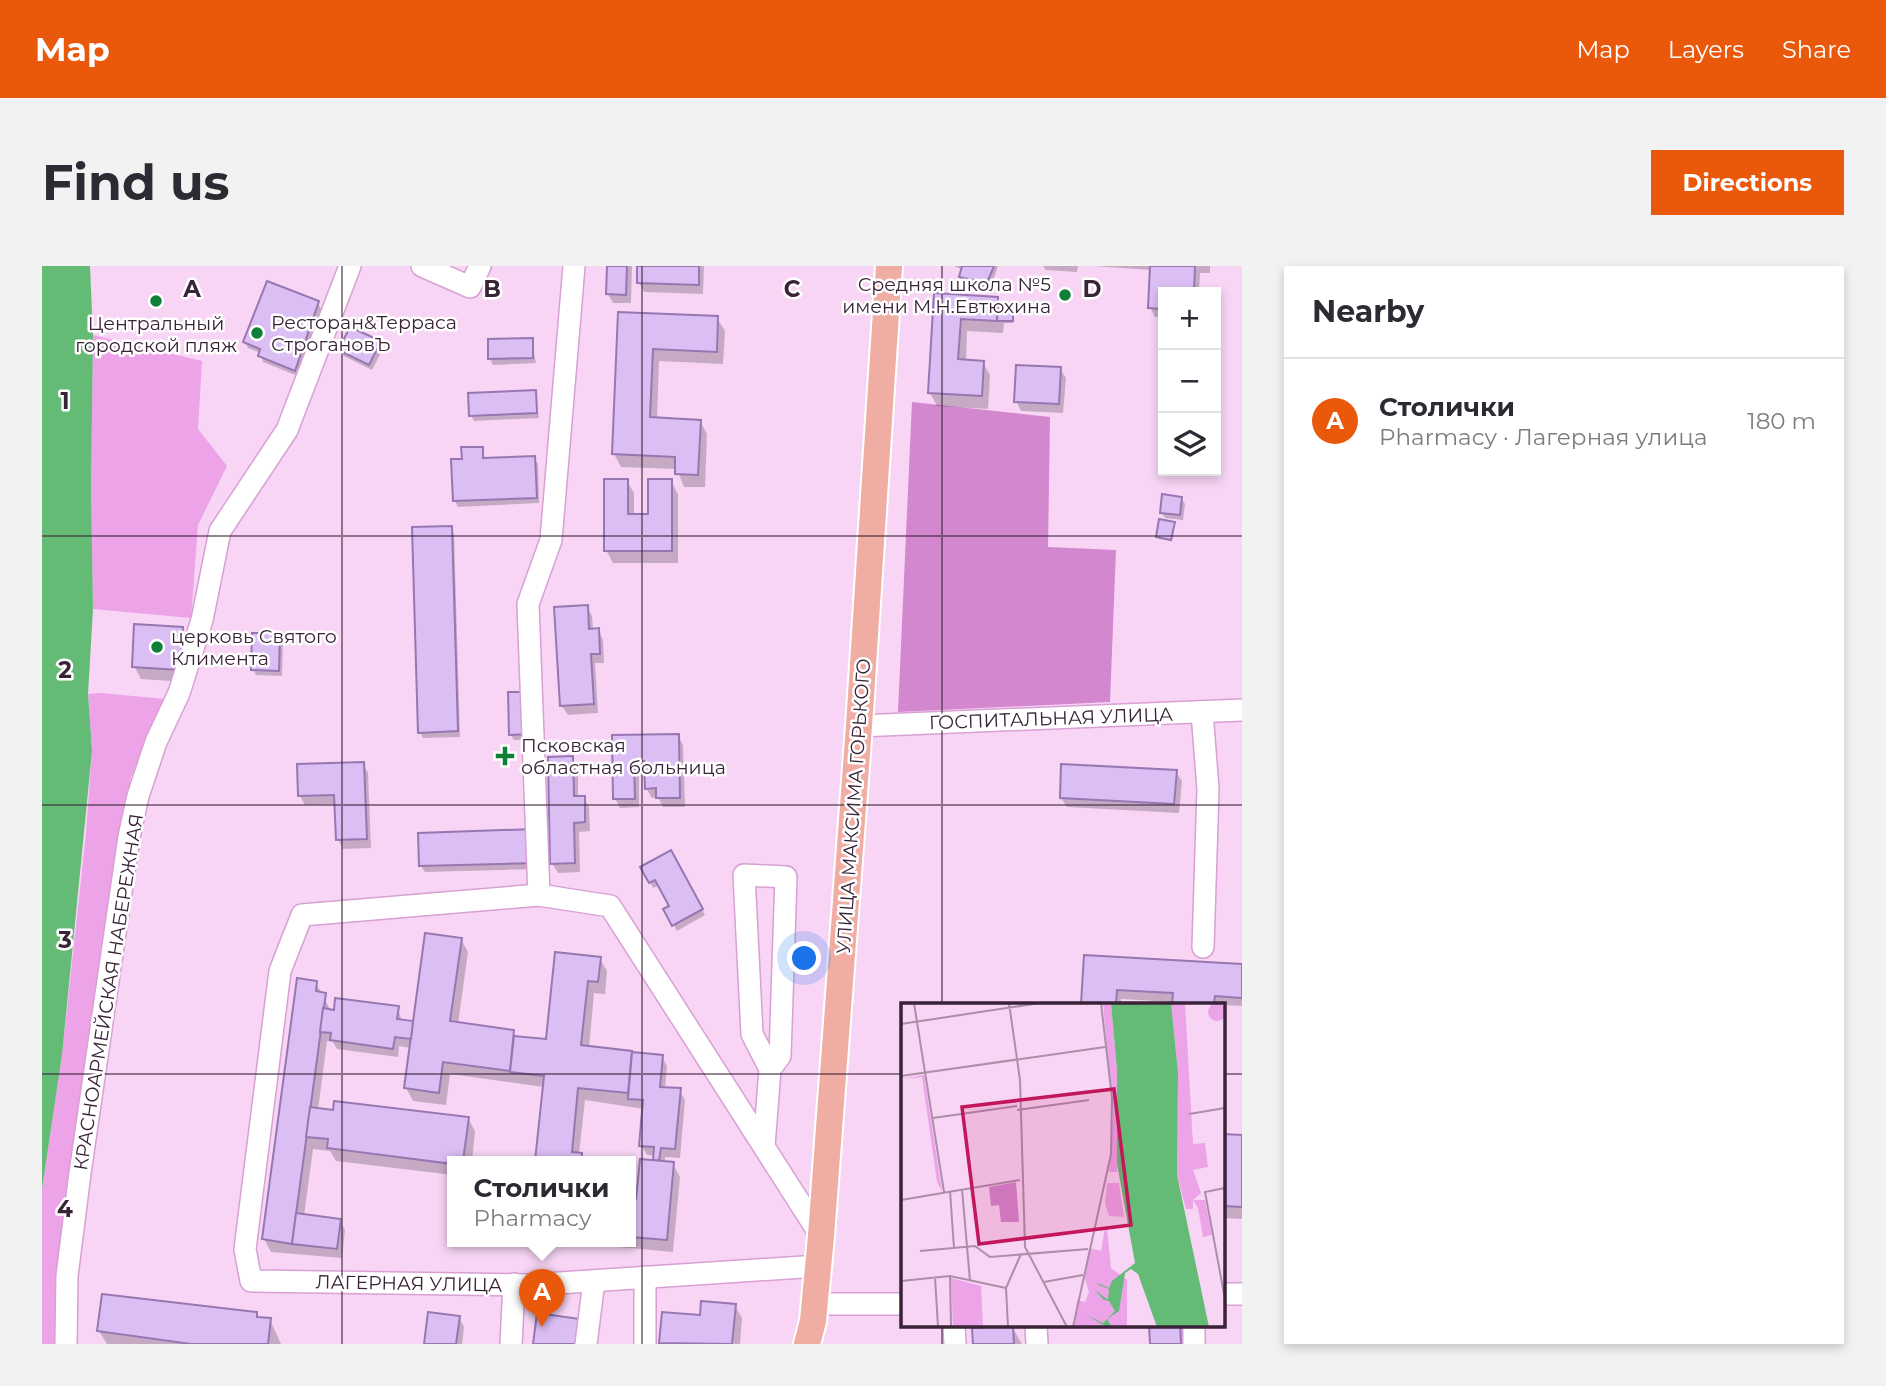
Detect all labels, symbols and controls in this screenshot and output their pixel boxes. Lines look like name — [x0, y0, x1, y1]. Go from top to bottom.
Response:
text: Map — [35, 29, 110, 69]
text: Map — [1576, 35, 1630, 64]
text: Layers — [1668, 35, 1744, 64]
text: Share — [1782, 35, 1851, 64]
button: Directions — [1651, 150, 1844, 215]
text: Find us — [42, 153, 230, 212]
place label: Средняя школа №5 имени М.Н.Евтюхина — [842, 273, 1051, 318]
text: A — [182, 275, 201, 303]
text: B — [483, 275, 501, 303]
text: C — [784, 275, 801, 303]
text: D — [1083, 275, 1102, 303]
marker: Средняя школа №5 имени М.Н.Евтюхина — [1057, 287, 1073, 303]
map controls — [1158, 287, 1221, 476]
button: + — [1158, 287, 1221, 350]
marker: Центральный городской пляж — [148, 293, 164, 309]
text: Nearby — [1312, 293, 1424, 330]
place label: Ресторан&Терраса СтрогановЪ — [271, 311, 457, 356]
place label: Центральный городской пляж — [75, 312, 237, 357]
marker: Ресторан&Терраса СтрогановЪ — [249, 325, 265, 341]
button: − — [1158, 350, 1221, 413]
text: 1 — [60, 387, 70, 415]
text: Столички — [1379, 391, 1515, 423]
text: A — [1326, 407, 1344, 435]
text: 180 m — [1747, 407, 1816, 435]
button: layers — [1158, 413, 1221, 476]
text: Pharmacy · Лагерная улица — [1379, 423, 1707, 451]
place label: церковь Святого Климента — [171, 625, 337, 670]
marker: церковь Святого Климента — [149, 639, 165, 655]
text: 2 — [58, 656, 72, 684]
street label: УЛИЦА МАКСИМА ГОРЬКОГО — [832, 658, 875, 955]
street label: ГОСПИТАЛЬНАЯ УЛИЦА — [929, 703, 1173, 734]
place label: Псковская областная больница — [521, 734, 726, 779]
marker: Псковская областная больница — [495, 746, 515, 766]
street label: КРАСНОАРМЕЙСКАЯ НАБЕРЕЖНАЯ — [69, 812, 148, 1172]
text: 3 — [57, 926, 72, 954]
your location — [787, 941, 821, 975]
inset map — [901, 1003, 1224, 1326]
popup — [447, 1156, 636, 1247]
text: Столички — [473, 1172, 610, 1204]
text: 4 — [57, 1195, 73, 1223]
text: Pharmacy — [473, 1204, 591, 1232]
pin: A — [519, 1269, 565, 1327]
street label: ЛАГЕРНАЯ УЛИЦА — [315, 1270, 503, 1297]

